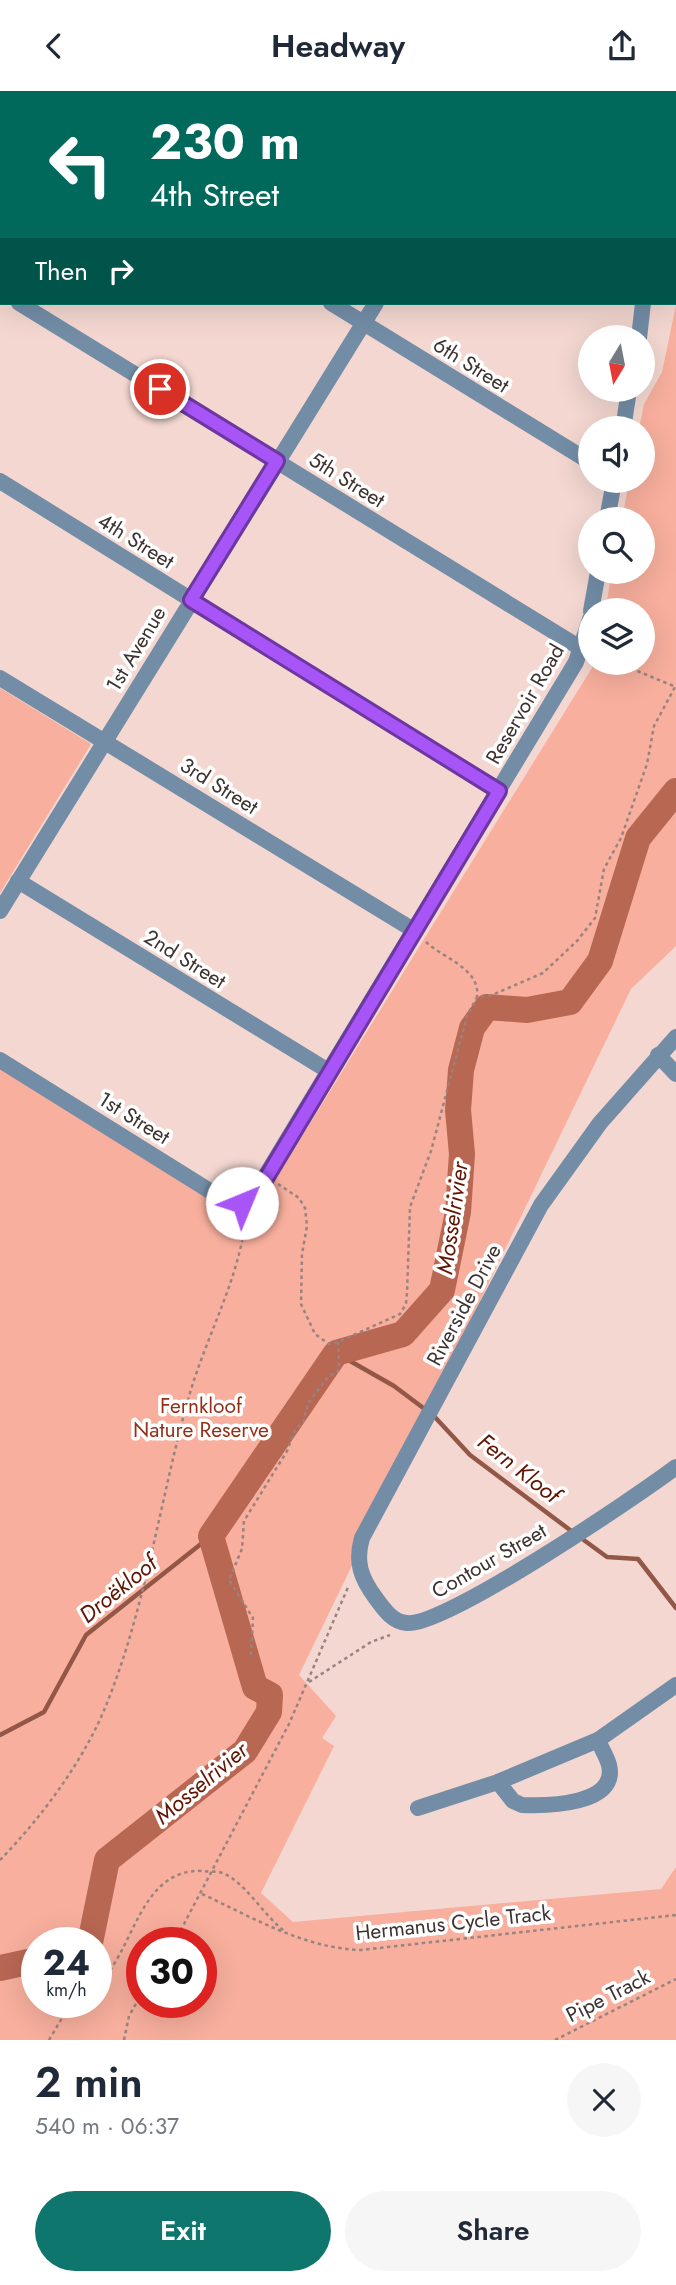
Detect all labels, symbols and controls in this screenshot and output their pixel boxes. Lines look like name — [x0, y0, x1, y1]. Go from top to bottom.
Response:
text: Headway — [271, 23, 405, 69]
icon: back — [35, 27, 73, 65]
icon: share — [603, 27, 641, 65]
text: 230 m — [150, 107, 300, 177]
icon: left — [35, 119, 126, 210]
text: 4th Street — [150, 172, 279, 218]
text: Then — [35, 252, 88, 290]
icon: right — [102, 252, 140, 290]
north arrow — [578, 325, 654, 403]
map controls — [578, 325, 655, 675]
street label: 6th Street — [427, 330, 515, 400]
pin — [130, 359, 190, 419]
icon: arrive — [141, 370, 179, 408]
button: sound — [578, 416, 655, 493]
street label: 5th Street — [303, 445, 391, 515]
street label: 4th Street — [92, 506, 180, 576]
button: search — [578, 507, 655, 584]
button: layers — [578, 598, 655, 675]
street label: 1st Avenue — [99, 601, 173, 697]
street label: Reservoir Road — [478, 638, 572, 770]
street label: 3rd Street — [174, 750, 264, 822]
street label: 2nd Street — [138, 922, 232, 996]
street label: 1st Street — [92, 1084, 176, 1152]
water label: Mosselrivier — [427, 1158, 477, 1276]
position arrow — [205, 1166, 279, 1240]
street label: Riverside Drive — [419, 1239, 509, 1371]
park label: Fernkloof Nature Reserve — [133, 1391, 269, 1445]
water label: Fern Kloof — [470, 1425, 570, 1513]
street label: Contour Street — [426, 1516, 552, 1606]
water label: Droëkloof — [72, 1545, 167, 1631]
water label: Mosselrivier — [147, 1733, 256, 1832]
street label: Hermanus Cycle Track — [354, 1898, 553, 1948]
speed limit sign: 30 — [126, 1927, 217, 2018]
text: 24 — [43, 1938, 90, 1988]
street label: Pipe Track — [561, 1962, 656, 2030]
text: km/h — [46, 1977, 87, 2003]
text: 2 min — [35, 2052, 143, 2113]
button: close — [567, 2063, 641, 2137]
text: 540 m · 06:37 — [35, 2109, 179, 2143]
button: Exit — [35, 2191, 331, 2271]
button: Share — [345, 2191, 641, 2271]

